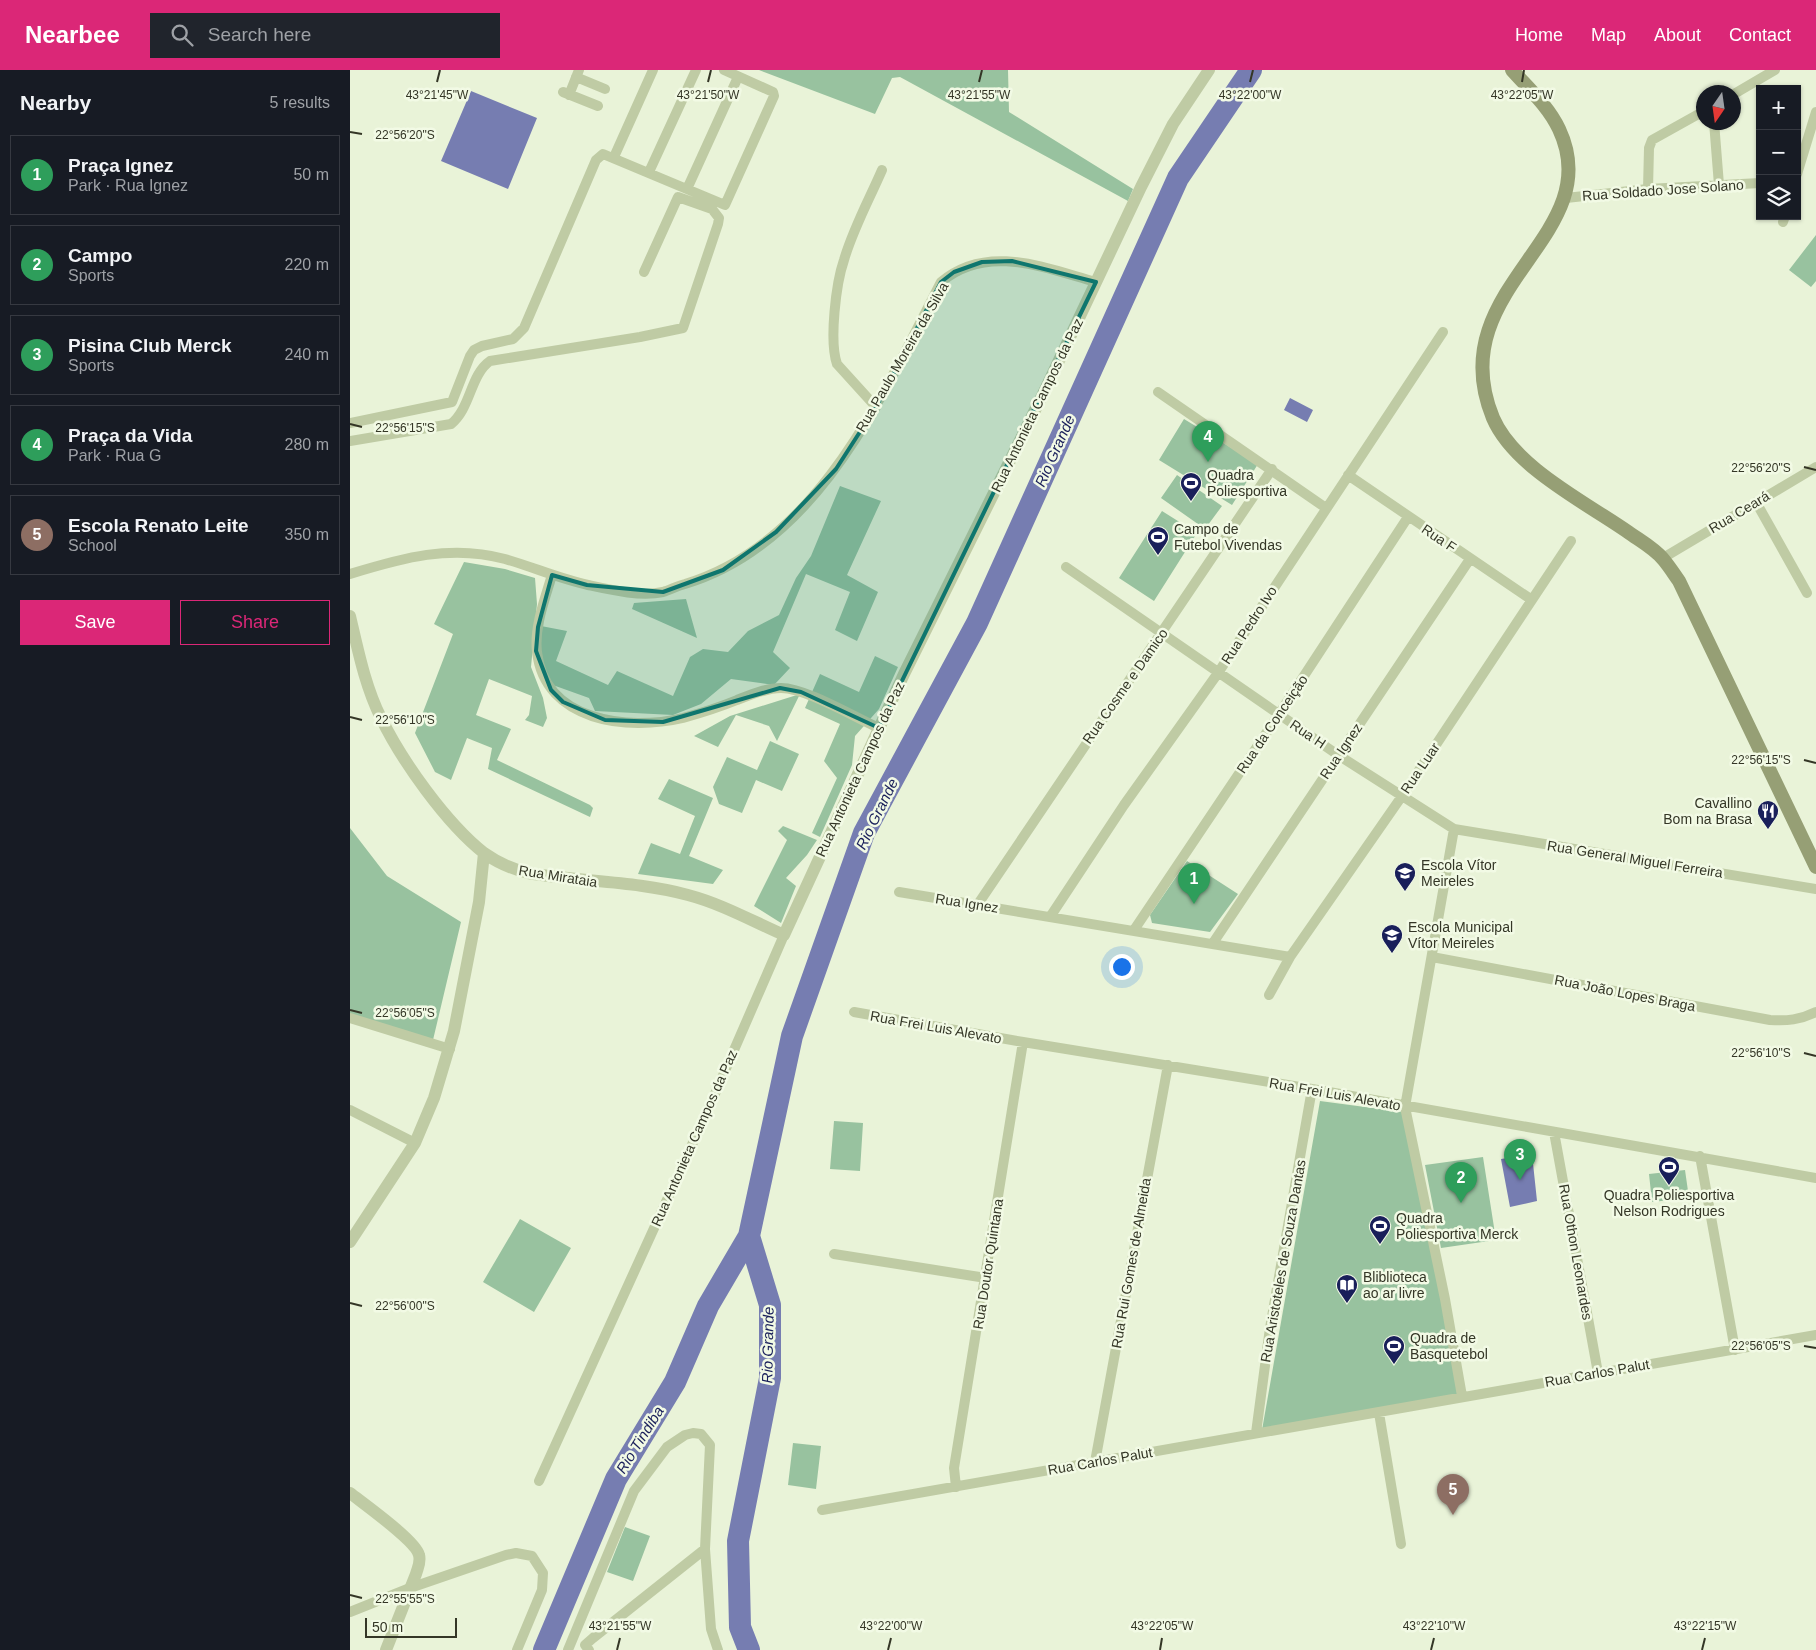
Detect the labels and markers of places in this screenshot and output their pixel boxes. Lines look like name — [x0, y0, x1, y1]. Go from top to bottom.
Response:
pin: 4 — [1192, 421, 1224, 462]
place label: Quadra Poliesportiva — [1207, 467, 1287, 499]
sports icon: Quadra Poliesportiva — [1179, 471, 1203, 502]
place label: Campo de Futebol Vivendas — [1174, 521, 1282, 553]
sports icon: Campo de Futebol Vivendas — [1146, 525, 1170, 556]
place label: Cavallino Bom na Brasa — [1663, 795, 1752, 827]
restaurant icon: Cavallino Bom na Brasa — [1756, 799, 1780, 830]
place label: Escola Vítor Meireles — [1421, 857, 1497, 889]
school or university icon: Escola Vítor Meireles — [1393, 861, 1417, 892]
pin: 1 — [1178, 863, 1210, 904]
place label: Escola Municipal Vítor Meireles — [1408, 919, 1513, 951]
school or university icon: Escola Municipal Vítor Meireles — [1380, 923, 1404, 954]
pin: 3 — [1504, 1139, 1536, 1180]
sports icon: Quadra Poliesportiva Nelson Rodrigues — [1657, 1155, 1681, 1186]
pin: 2 — [1445, 1162, 1477, 1203]
place label: Quadra Poliesportiva Nelson Rodrigues — [1604, 1187, 1735, 1219]
place label: Quadra Poliesportiva Merck — [1396, 1210, 1519, 1242]
sports icon: Quadra Poliesportiva Merck — [1368, 1214, 1392, 1245]
place label: Bliblioteca ao ar livre — [1363, 1269, 1427, 1301]
library icon: Bliblioteca ao ar livre — [1335, 1273, 1359, 1304]
place label: Quadra de Basquetebol — [1410, 1330, 1488, 1362]
sports icon: Quadra de Basquetebol — [1382, 1334, 1406, 1365]
pin: 5 — [1437, 1474, 1469, 1515]

